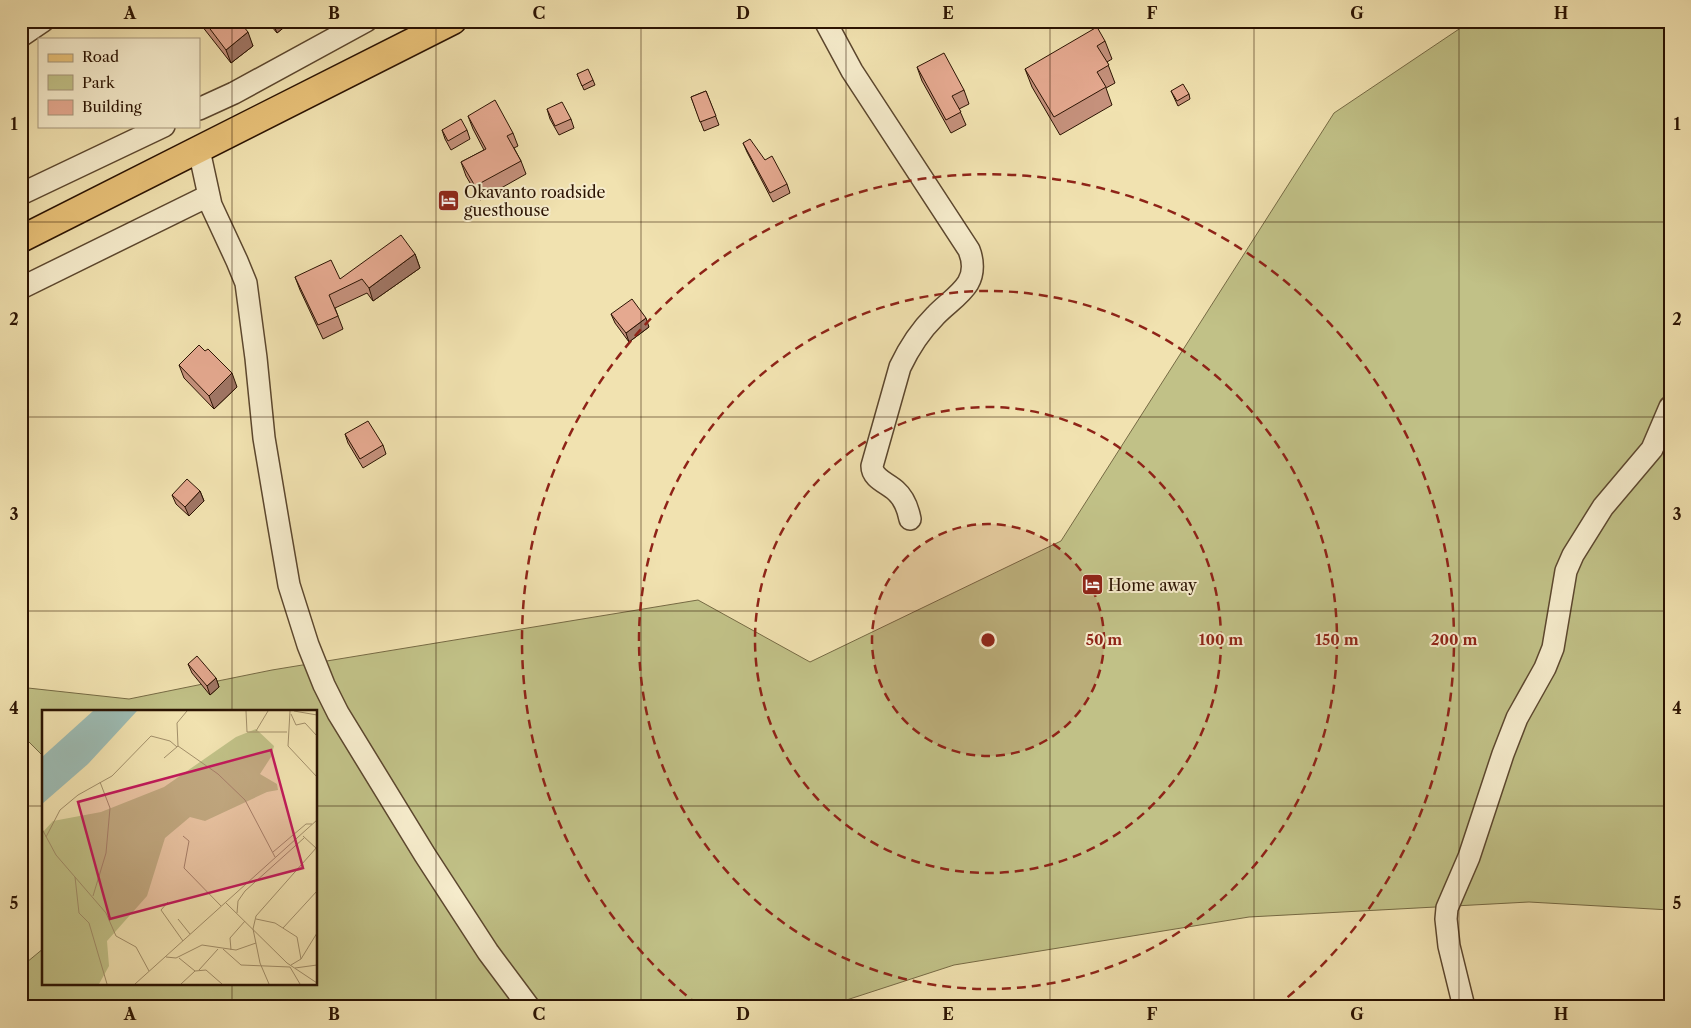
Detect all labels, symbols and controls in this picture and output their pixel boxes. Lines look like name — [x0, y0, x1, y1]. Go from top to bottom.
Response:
text: A — [123, 3, 137, 23]
text: B — [328, 3, 340, 23]
text: C — [533, 3, 545, 23]
text: D — [736, 3, 750, 23]
text: E — [942, 3, 954, 23]
text: F — [1147, 3, 1158, 23]
text: G — [1350, 3, 1364, 23]
text: H — [1554, 3, 1568, 23]
legend — [38, 38, 200, 128]
text: Road — [82, 47, 119, 66]
text: Park — [82, 73, 116, 92]
text: Building — [82, 97, 142, 116]
text: 1 — [10, 114, 18, 134]
text: 1 — [1673, 114, 1681, 134]
place label: Okavanto roadside guesthouse — [464, 182, 606, 220]
hotel icon: Okavanto roadside guesthouse — [436, 189, 460, 213]
text: 2 — [9, 309, 19, 329]
text: 2 — [1672, 309, 1682, 329]
text: 3 — [9, 504, 19, 524]
text: 3 — [1672, 504, 1682, 524]
hotel icon: Home away — [1080, 573, 1104, 597]
place label: Home away — [1108, 575, 1198, 595]
text: 50 m — [1086, 630, 1122, 649]
text: 100 m — [1199, 630, 1243, 649]
text: 150 m — [1315, 630, 1359, 649]
text: 200 m — [1431, 630, 1477, 649]
centre of rings — [979, 631, 997, 649]
text: 4 — [9, 698, 19, 718]
text: 4 — [1672, 698, 1682, 718]
inset map — [42, 710, 318, 986]
text: 5 — [10, 893, 19, 913]
text: 5 — [1673, 893, 1682, 913]
text: A — [123, 1004, 137, 1024]
text: B — [328, 1004, 340, 1024]
text: C — [533, 1004, 545, 1024]
text: D — [736, 1004, 750, 1024]
text: E — [942, 1004, 954, 1024]
text: F — [1147, 1004, 1158, 1024]
text: G — [1350, 1004, 1364, 1024]
text: H — [1554, 1004, 1568, 1024]

